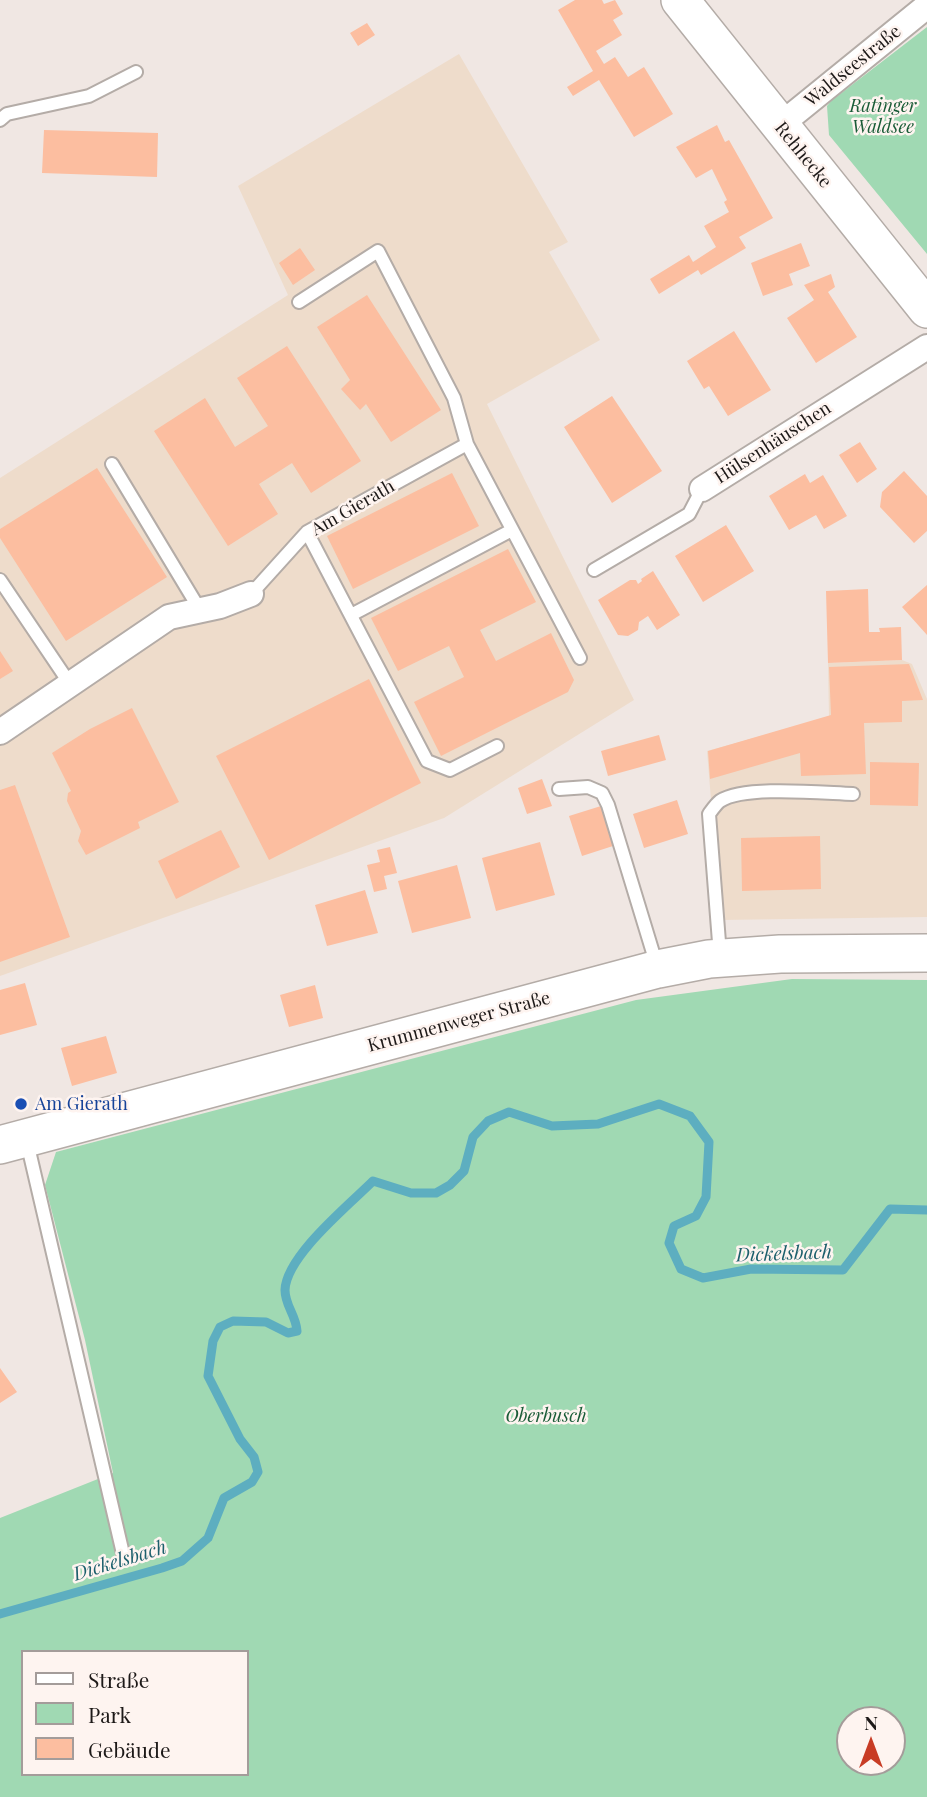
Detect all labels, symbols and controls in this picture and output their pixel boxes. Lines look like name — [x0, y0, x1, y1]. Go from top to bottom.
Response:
street label: Waldseestraße — [801, 21, 905, 111]
park label: Ratinger Waldsee — [850, 95, 916, 138]
street label: Rehhecke — [770, 118, 836, 192]
street label: Hülsenhäuschen — [711, 397, 835, 489]
street label: Am Gierath — [307, 475, 399, 541]
street label: Krummenweger Straße — [365, 987, 553, 1057]
place label: Am Gierath — [35, 1093, 128, 1115]
marker: Am Gierath — [13, 1096, 29, 1112]
water label: Dickelsbach — [736, 1241, 832, 1267]
park label: Oberbusch — [505, 1405, 587, 1427]
water label: Dickelsbach — [71, 1536, 169, 1586]
legend — [21, 1650, 248, 1776]
text: Straße — [88, 1665, 149, 1693]
text: Park — [88, 1700, 131, 1728]
north arrow — [836, 1706, 906, 1776]
text: N — [864, 1709, 878, 1735]
text: Gebäude — [88, 1735, 171, 1763]

